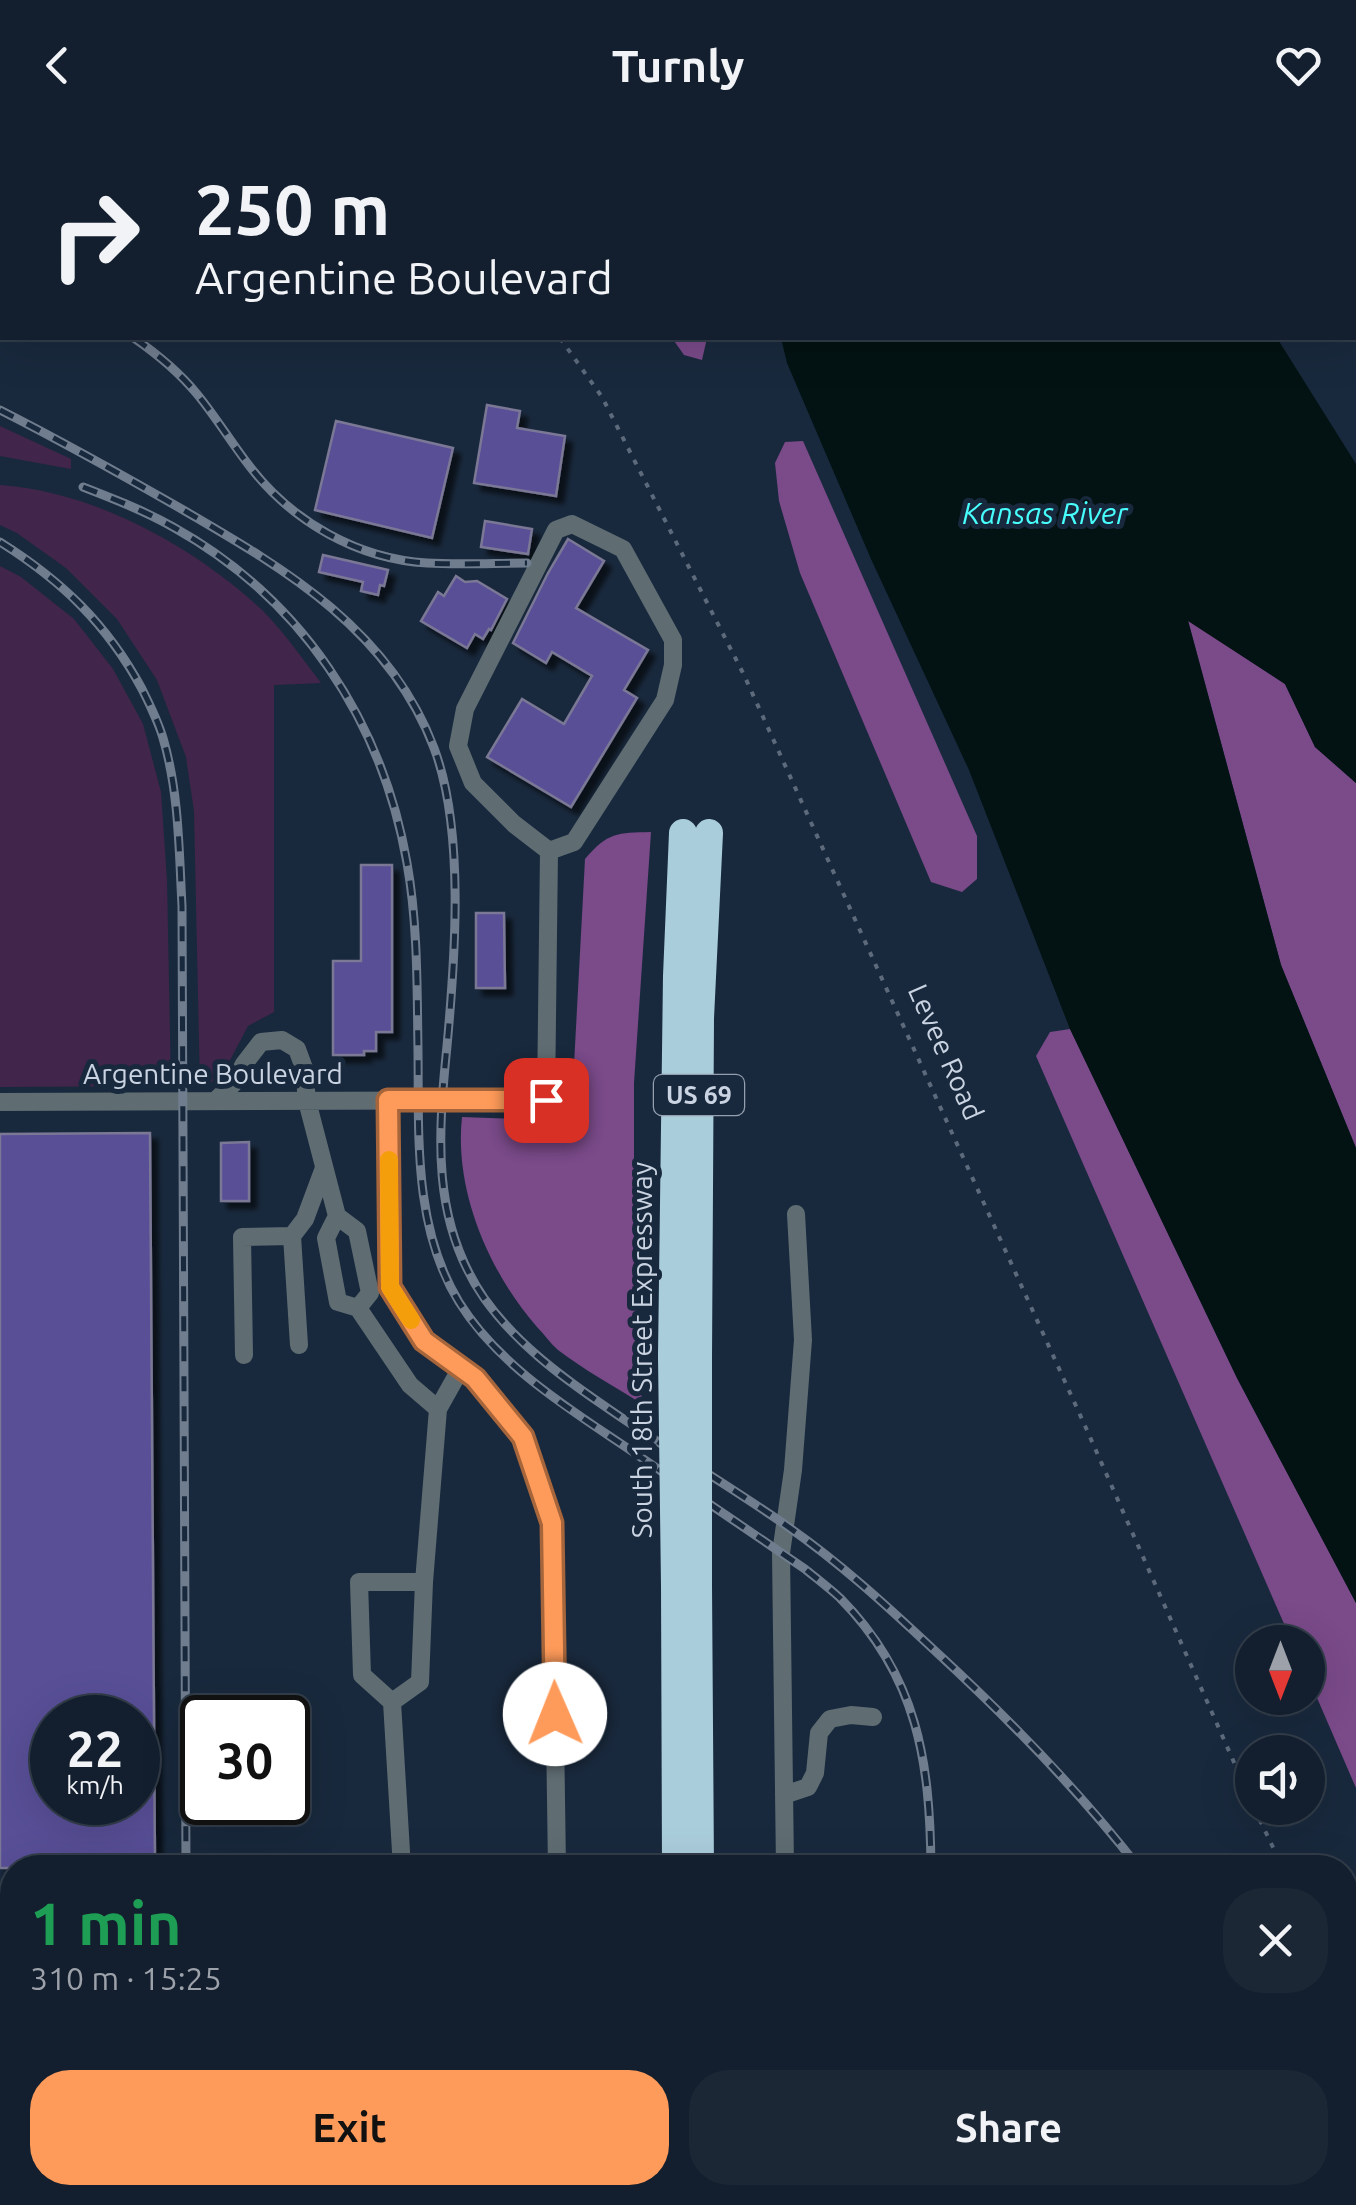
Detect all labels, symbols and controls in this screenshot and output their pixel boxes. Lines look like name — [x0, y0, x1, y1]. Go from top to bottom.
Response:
icon: back — [30, 38, 85, 93]
icon: heart — [1271, 38, 1326, 93]
text: Turnly — [612, 40, 744, 91]
icon: right — [30, 170, 160, 300]
text: 250 m — [195, 170, 390, 248]
text: Argentine Boulevard — [195, 252, 613, 303]
water label: Kansas River — [962, 496, 1129, 530]
street label: Levee Road — [903, 979, 990, 1124]
street label: Argentine Boulevard — [83, 1058, 343, 1089]
pin — [504, 1058, 589, 1143]
icon: arrive — [519, 1073, 574, 1128]
road number: US 69 — [654, 1075, 744, 1115]
street label: South 18th Street Expressway — [626, 1162, 657, 1538]
north arrow — [1235, 1625, 1325, 1715]
map controls — [1235, 1625, 1325, 1825]
position arrow — [503, 1662, 607, 1766]
speed limit sign: 30 — [180, 1695, 310, 1825]
text: 22 — [67, 1720, 123, 1776]
button: sound — [1235, 1735, 1325, 1825]
text: km/h — [66, 1771, 124, 1799]
button: close — [1223, 1888, 1328, 1993]
text: 1 min — [30, 1889, 182, 1956]
text: 310 m · 15:25 — [30, 1960, 222, 1996]
button: Exit — [30, 2070, 669, 2185]
button: Share — [689, 2070, 1328, 2185]

